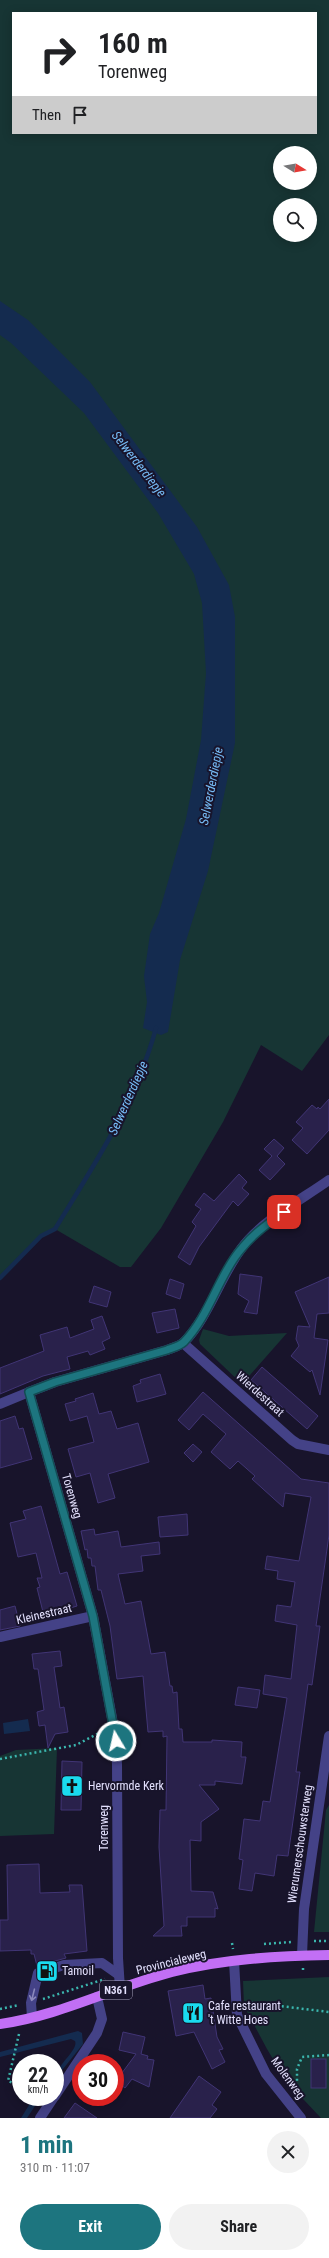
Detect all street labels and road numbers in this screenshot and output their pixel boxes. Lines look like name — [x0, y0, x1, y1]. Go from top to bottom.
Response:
street label: Wierdestraat — [233, 1369, 287, 1420]
street label: Torenweg — [59, 1472, 85, 1520]
street label: Kleinestraat — [15, 1601, 74, 1627]
street label: Wierumerschouwsterweg — [285, 1784, 315, 1904]
street label: Torenweg — [97, 1805, 111, 1851]
street label: Provincialeweg — [135, 1947, 208, 1977]
road number: N361 — [100, 1981, 132, 1999]
street label: Molenweg — [268, 2054, 308, 2102]

